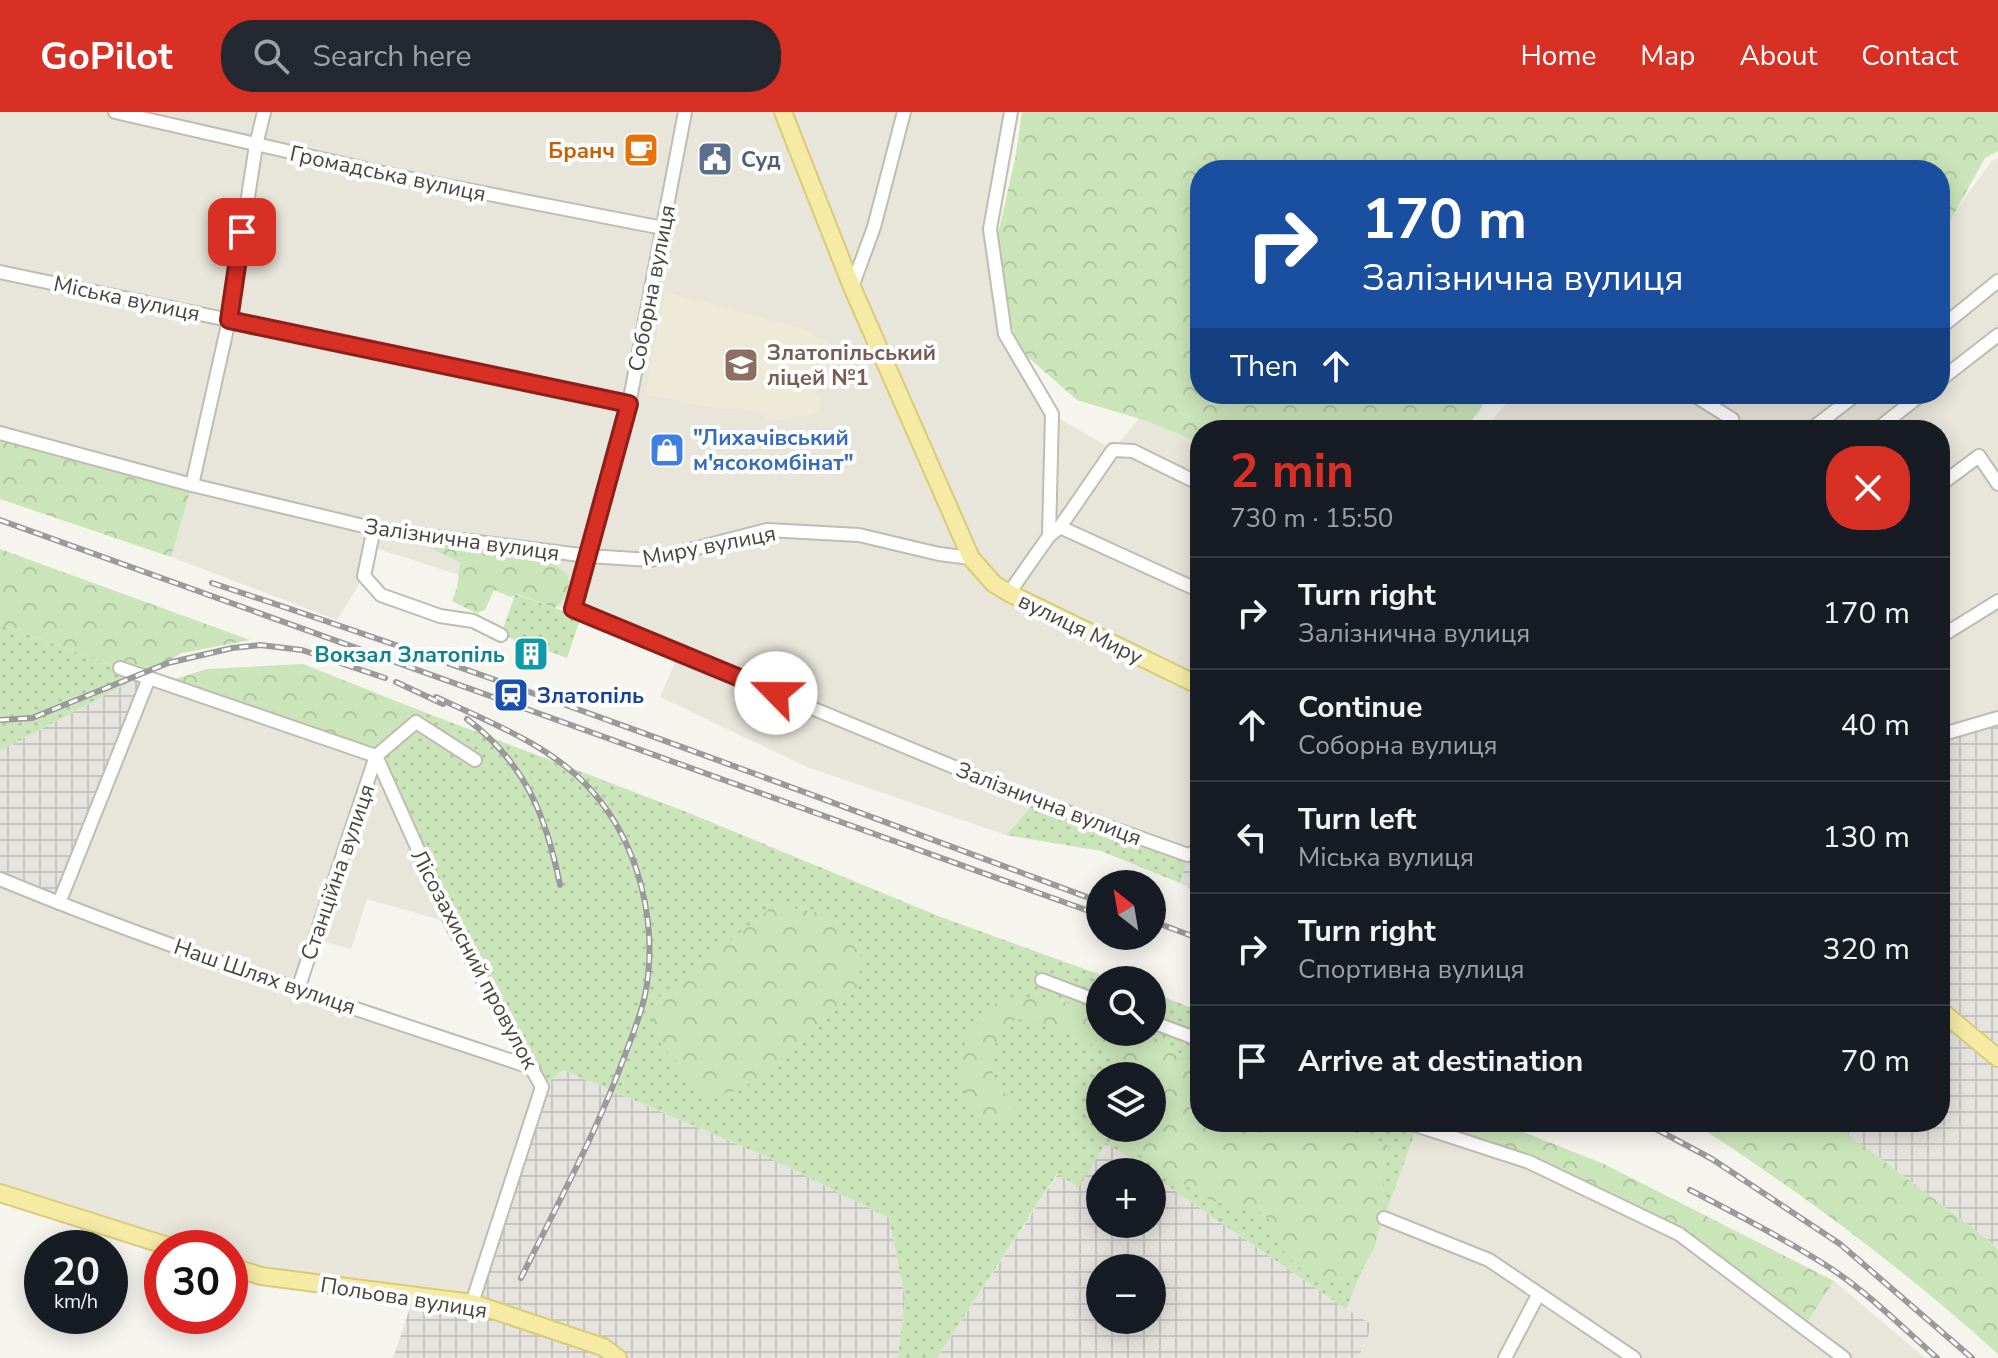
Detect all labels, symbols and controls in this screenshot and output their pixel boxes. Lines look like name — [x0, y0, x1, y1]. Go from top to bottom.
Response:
search box — [221, 20, 781, 92]
text: GoPilot — [40, 31, 173, 82]
icon: search — [249, 34, 293, 78]
text: Search here — [313, 36, 472, 77]
text: Home — [1521, 37, 1596, 75]
text: Map — [1640, 37, 1695, 75]
text: About — [1739, 37, 1817, 75]
text: Contact — [1861, 37, 1958, 75]
cafe icon: Бранч — [622, 131, 660, 169]
place label: Бранч — [548, 136, 615, 166]
street label: Громадська вулиця — [287, 139, 489, 209]
public building icon: Суд — [696, 140, 734, 178]
place label: Суд — [741, 145, 781, 175]
text: 170 m — [1362, 181, 1527, 258]
icon: right — [1230, 192, 1334, 296]
pin — [208, 198, 276, 266]
street label: Соборна вулиця — [621, 202, 683, 374]
icon: arrive — [220, 210, 264, 254]
text: Залізнична вулиця — [1362, 254, 1684, 303]
street label: Міська вулиця — [51, 269, 203, 329]
place label: Златопільський ліцей №1 — [767, 338, 936, 393]
icon: ahead — [1314, 344, 1358, 388]
school or university icon: Златопільський ліцей №1 — [722, 346, 760, 384]
text: Then — [1230, 346, 1298, 387]
place label: "Лихачівський м'ясокомбінат" — [693, 423, 854, 478]
shop icon: "Лихачівський м'ясокомбінат" — [648, 431, 686, 469]
text: 2 min — [1230, 438, 1354, 504]
button: close — [1826, 446, 1910, 530]
text: 730 m · 15:50 — [1230, 501, 1393, 536]
street label: Залізнична вулиця — [362, 511, 561, 569]
street label: Миру вулиця — [640, 518, 778, 574]
text: Turn right — [1298, 575, 1436, 616]
street label: вулиця Миру — [1013, 586, 1148, 672]
icon: right — [1230, 591, 1274, 635]
text: 170 m — [1823, 593, 1910, 634]
text: Залізнична вулиця — [1298, 616, 1530, 651]
building icon: Вокзал Златопіль — [512, 635, 550, 673]
place label: Вокзал Златопіль — [315, 640, 505, 670]
position arrow — [734, 651, 818, 735]
station icon: Златопіль — [492, 676, 530, 714]
place label: Златопіль — [537, 681, 644, 711]
text: Continue — [1298, 687, 1423, 728]
icon: ahead — [1230, 703, 1274, 747]
text: 40 m — [1841, 705, 1910, 746]
text: Соборна вулиця — [1298, 728, 1498, 763]
street label: Залізнична вулиця — [952, 755, 1146, 853]
street label: Станційна вулиця — [294, 780, 382, 964]
text: Turn left — [1298, 799, 1416, 840]
icon: left — [1230, 815, 1274, 859]
text: 130 m — [1823, 817, 1910, 858]
text: Міська вулиця — [1298, 840, 1474, 875]
street label: Лісозахисний провулок — [403, 845, 545, 1075]
north arrow — [1086, 870, 1166, 950]
map controls — [1086, 870, 1166, 1334]
text: Turn right — [1298, 911, 1436, 952]
icon: right — [1230, 927, 1274, 971]
text: 320 m — [1823, 929, 1910, 970]
street label: Наш Шлях вулиця — [170, 932, 360, 1022]
text: Спортивна вулиця — [1298, 952, 1524, 987]
button: search — [1086, 966, 1166, 1046]
icon: arrive — [1230, 1039, 1274, 1083]
text: Arrive at destination — [1298, 1041, 1583, 1082]
text: 70 m — [1841, 1041, 1910, 1082]
button: layers — [1086, 1062, 1166, 1142]
button: + — [1086, 1158, 1166, 1238]
speed limit sign: 30 — [144, 1230, 248, 1334]
text: 20 — [52, 1245, 100, 1299]
button: − — [1086, 1254, 1166, 1334]
street label: Польова вулиця — [318, 1270, 490, 1326]
text: km/h — [54, 1288, 98, 1315]

